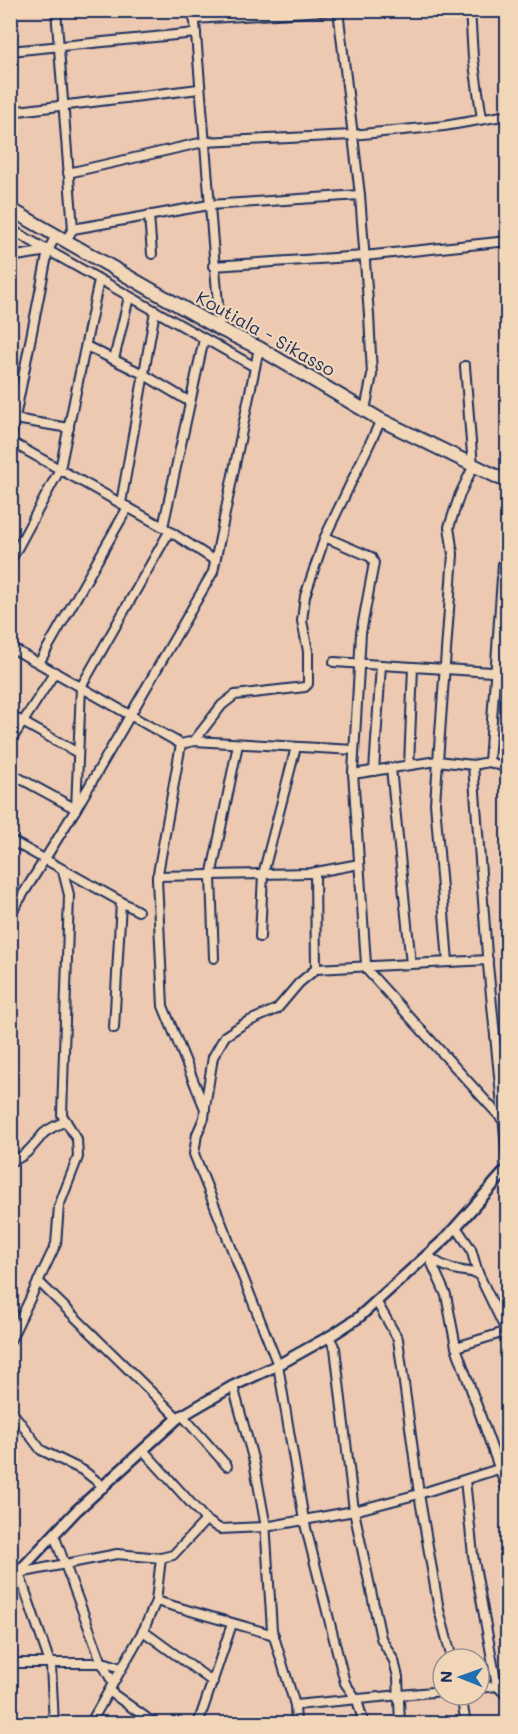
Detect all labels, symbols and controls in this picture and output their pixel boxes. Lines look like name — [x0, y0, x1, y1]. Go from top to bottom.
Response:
street label: Koutiala - Sikasso — [192, 285, 340, 381]
north arrow — [431, 1647, 491, 1707]
text: N — [435, 1670, 456, 1683]

